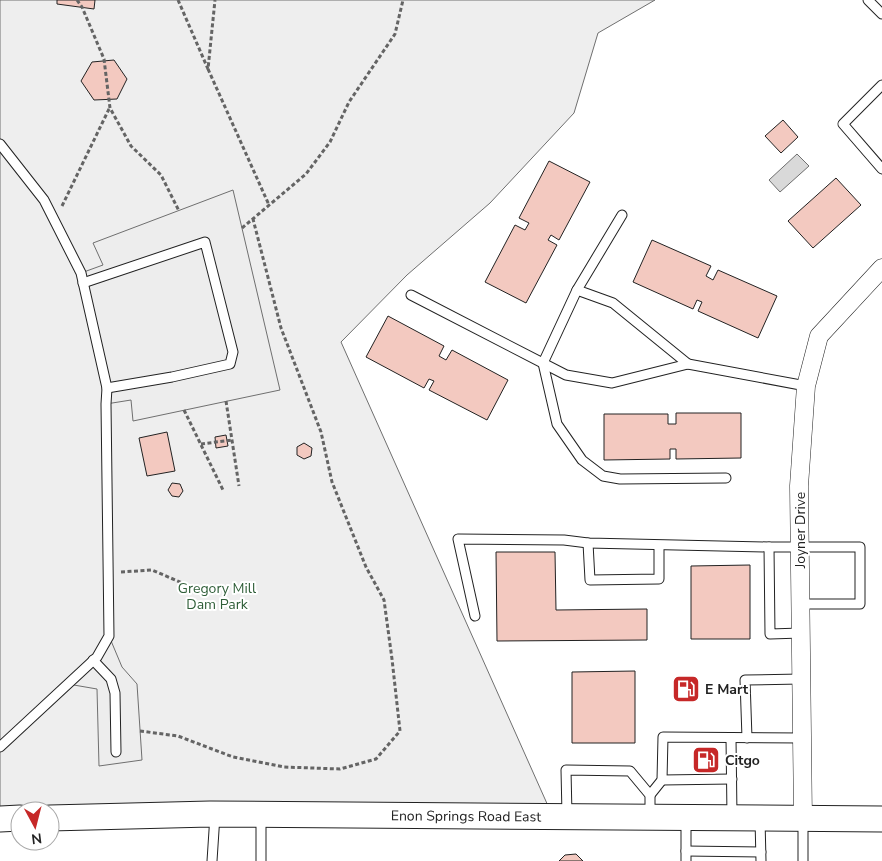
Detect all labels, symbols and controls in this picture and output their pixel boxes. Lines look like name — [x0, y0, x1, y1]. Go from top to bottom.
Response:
street label: Joyner Drive — [791, 492, 810, 569]
park label: Gregory Mill Dam Park — [178, 579, 257, 614]
fuel station icon: E Mart — [671, 674, 701, 704]
place label: E Mart — [705, 680, 749, 699]
fuel station icon: Citgo — [691, 745, 721, 775]
place label: Citgo — [725, 751, 760, 770]
north arrow — [10, 801, 60, 851]
street label: Enon Springs Road East — [391, 806, 541, 826]
text: N — [30, 828, 43, 848]

